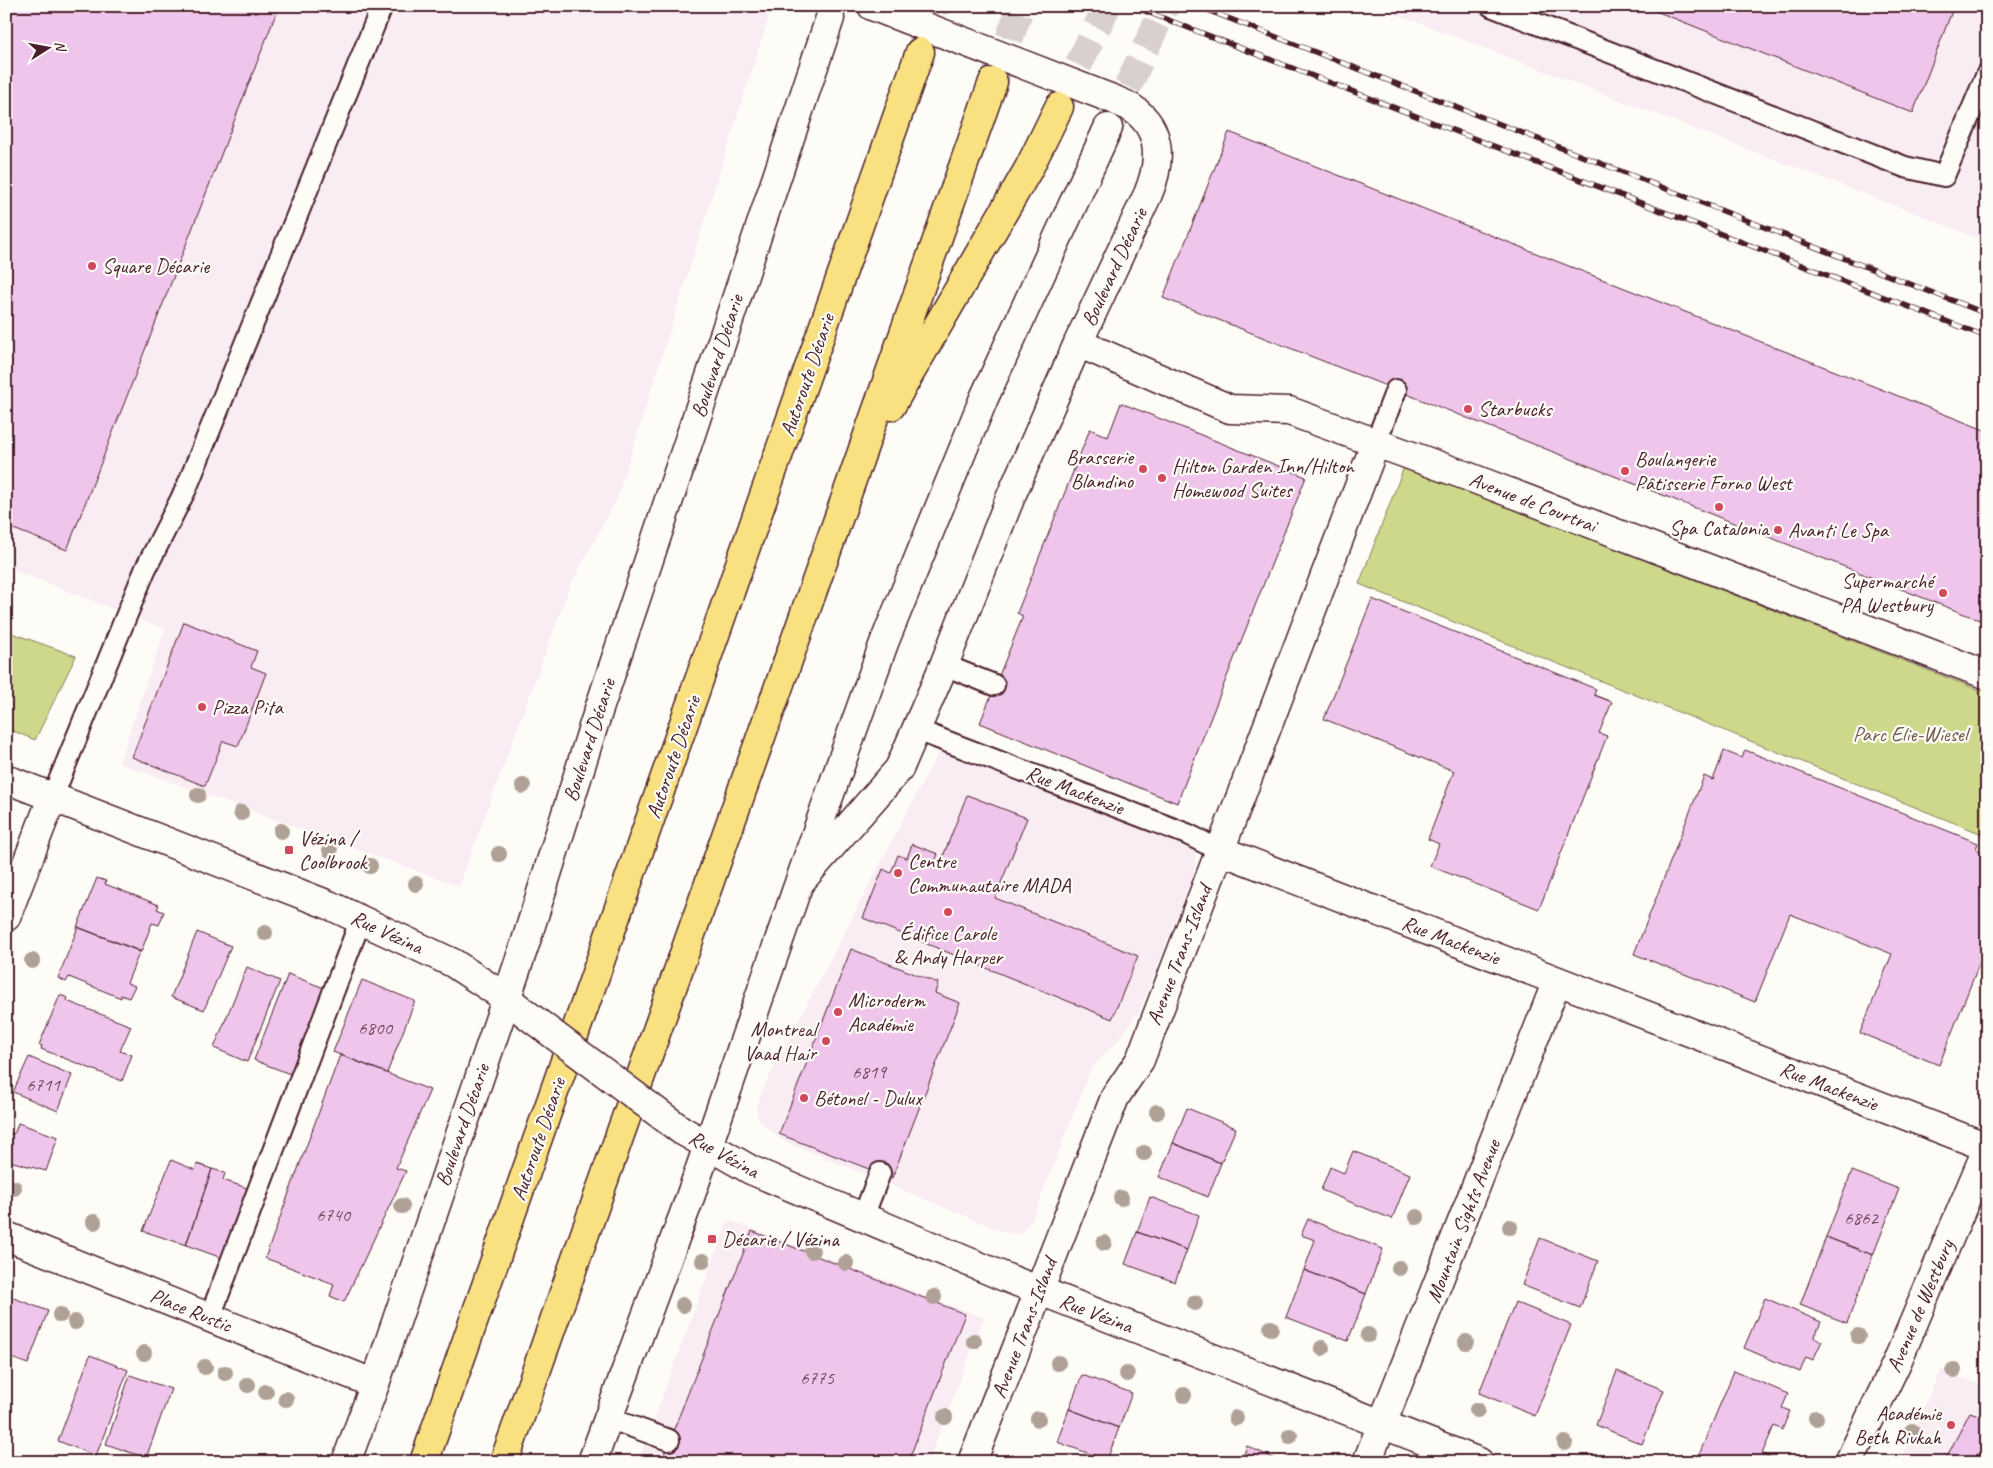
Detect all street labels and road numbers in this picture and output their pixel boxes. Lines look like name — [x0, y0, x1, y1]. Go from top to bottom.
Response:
street label: Boulevard Décarie — [1075, 203, 1153, 330]
street label: Boulevard Décarie — [685, 290, 749, 421]
street label: Autoroute Décarie — [774, 309, 841, 440]
street label: Avenue de Courtrai — [1466, 466, 1603, 539]
street label: Boulevard Décarie — [557, 674, 621, 805]
street label: Autoroute Décarie — [640, 691, 707, 822]
street label: Rue Mackenzie — [1022, 759, 1129, 821]
street label: Avenue Trans-Island — [1140, 878, 1219, 1029]
street label: Rue Vézina — [347, 904, 428, 961]
street label: Rue Mackenzie — [1398, 909, 1505, 971]
street label: Rue Mackenzie — [1776, 1055, 1883, 1117]
street label: Boulevard Décarie — [429, 1059, 495, 1189]
street label: Autoroute Décarie — [505, 1073, 572, 1204]
street label: Rue Vézina — [684, 1124, 765, 1185]
street label: Mountain Sights Avenue — [1420, 1135, 1506, 1306]
street label: Avenue de Westbury — [1880, 1234, 1960, 1376]
street label: Avenue Trans-Island — [985, 1251, 1064, 1402]
street label: Place Rustic — [146, 1282, 237, 1339]
street label: Rue Vézina — [1056, 1287, 1138, 1339]

